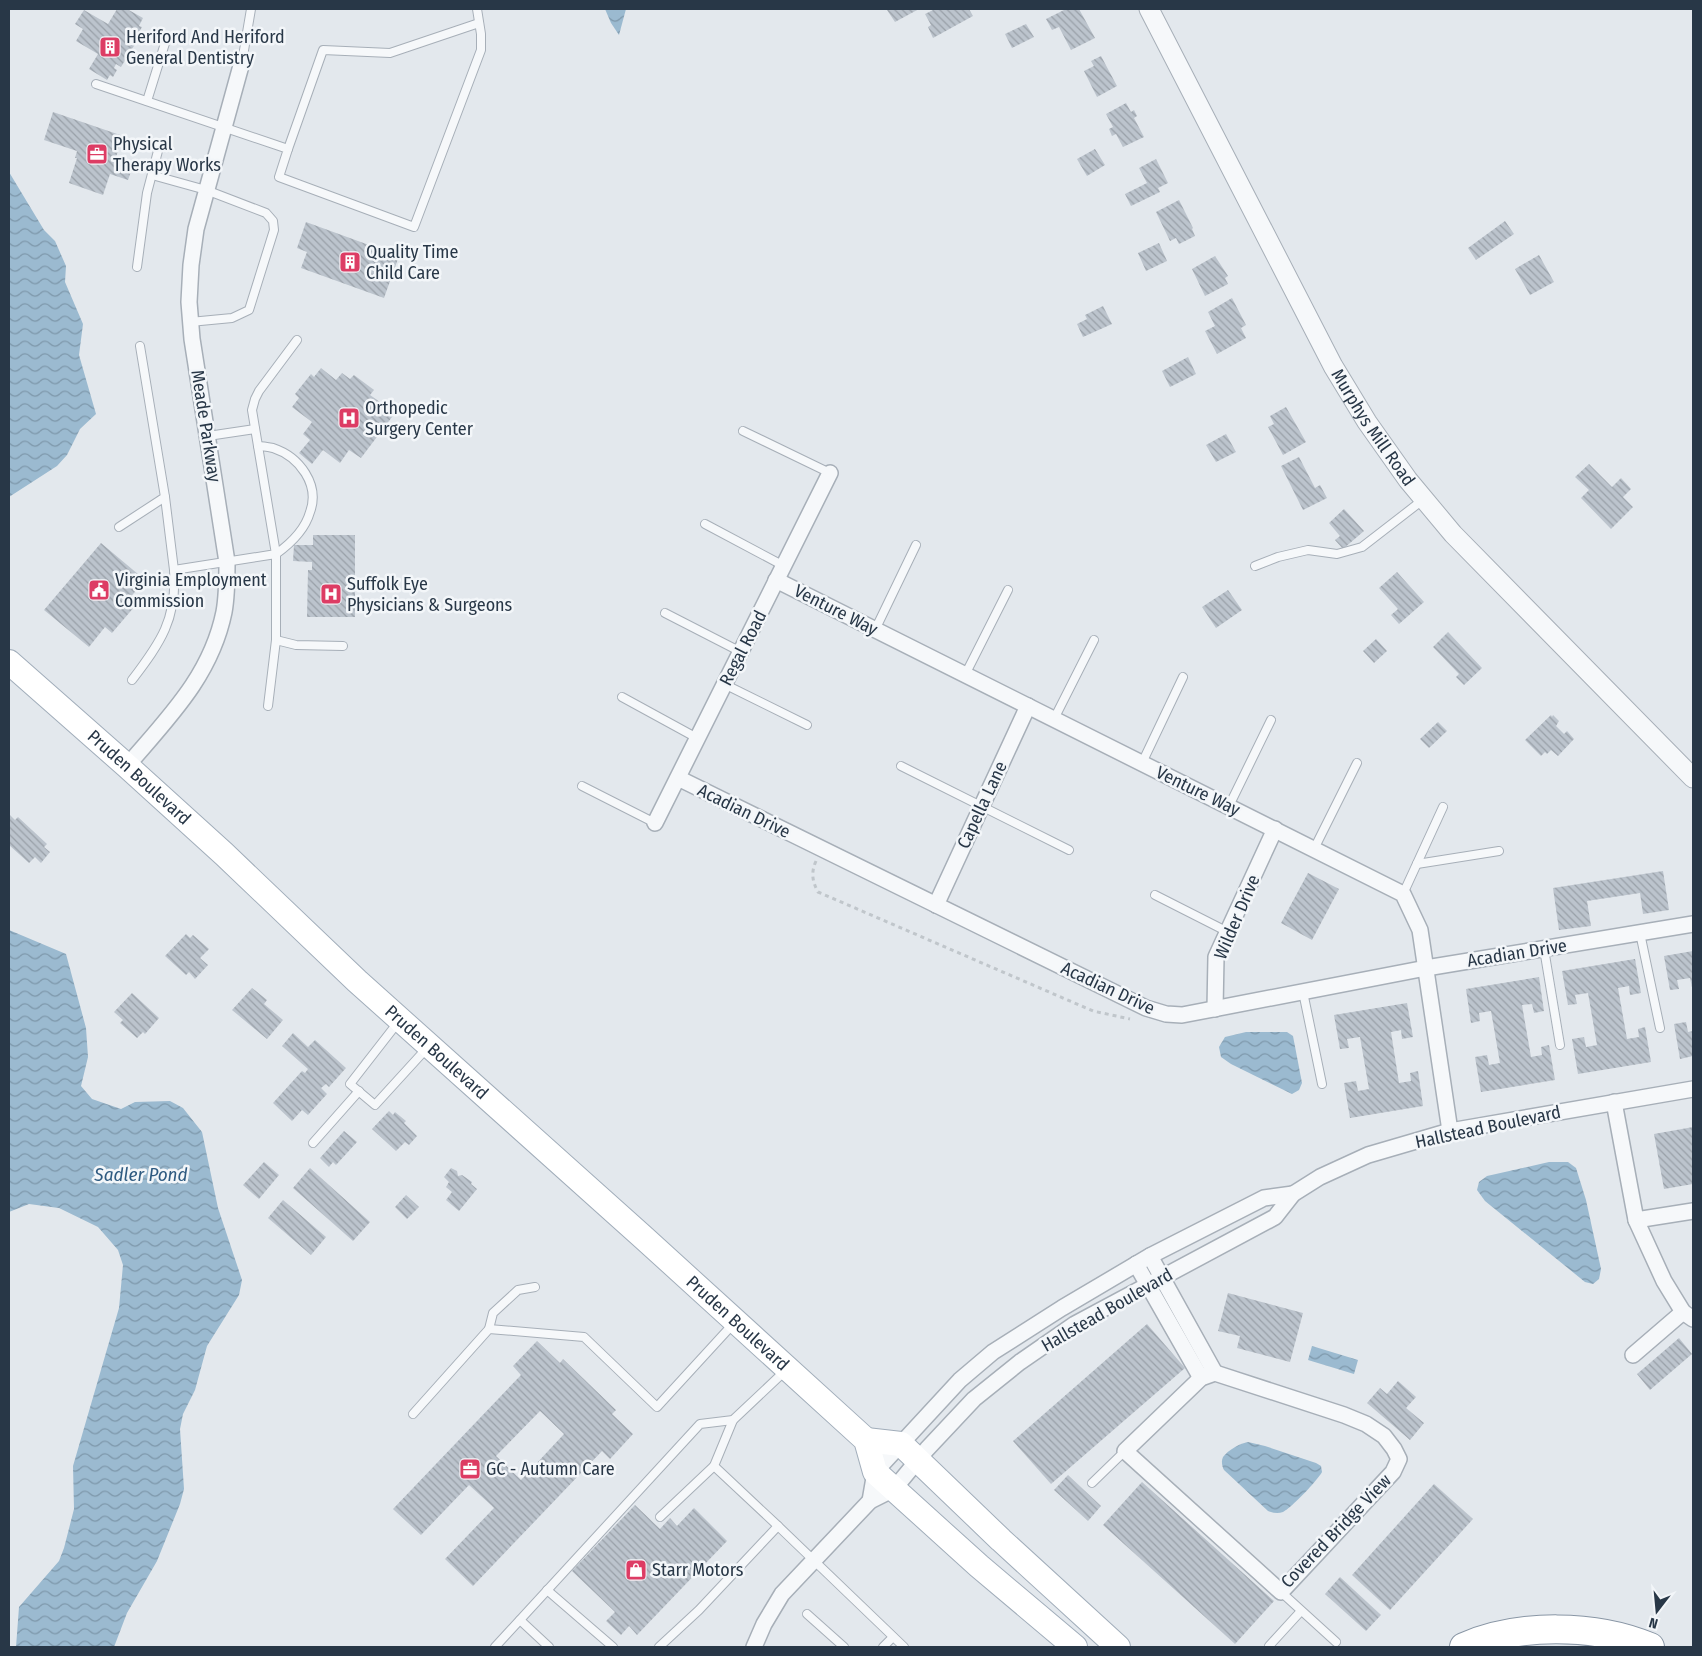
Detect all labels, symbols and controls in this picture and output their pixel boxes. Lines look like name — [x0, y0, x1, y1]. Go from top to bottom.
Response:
place label: Heriford And Heriford General Dentistry — [126, 26, 285, 69]
building icon: Heriford And Heriford General Dentistry — [98, 35, 122, 59]
place label: Physical Therapy Works — [113, 133, 221, 176]
office icon: Physical Therapy Works — [85, 142, 109, 166]
place label: Quality Time Child Care — [366, 241, 458, 284]
building icon: Quality Time Child Care — [338, 250, 362, 274]
street label: Murphys Mill Road — [1326, 365, 1420, 490]
street label: Meade Parkway — [186, 368, 226, 484]
place label: Orthopedic Surgery Center — [365, 397, 474, 440]
hospital icon: Orthopedic Surgery Center — [337, 406, 361, 430]
place label: Virginia Employment Commission — [115, 569, 267, 612]
place label: Suffolk Eye Physicians & Surgeons — [347, 573, 513, 616]
public building icon: Virginia Employment Commission — [87, 578, 111, 602]
street label: Venture Way — [791, 580, 881, 640]
hospital icon: Suffolk Eye Physicians & Surgeons — [319, 582, 343, 606]
street label: Regal Road — [715, 607, 771, 689]
street label: Pruden Boulevard — [83, 725, 195, 830]
street label: Capella Lane — [952, 758, 1012, 852]
street label: Venture Way — [1152, 761, 1244, 821]
street label: Acadian Drive — [694, 779, 794, 843]
street label: Wilder Drive — [1209, 871, 1265, 963]
street label: Acadian Drive — [1466, 934, 1569, 972]
street label: Acadian Drive — [1058, 957, 1158, 1019]
street label: Pruden Boulevard — [380, 1000, 493, 1104]
street label: Hallstead Boulevard — [1413, 1101, 1563, 1153]
water label: Sadler Pond — [93, 1163, 188, 1186]
street label: Hallstead Boulevard — [1037, 1263, 1177, 1357]
street label: Pruden Boulevard — [682, 1271, 794, 1376]
office icon: GC - Autumn Care — [458, 1457, 482, 1481]
place label: GC - Autumn Care — [486, 1458, 615, 1480]
street label: Covered Bridge View — [1276, 1469, 1396, 1592]
shop icon: Starr Motors — [624, 1558, 648, 1582]
place label: Starr Motors — [652, 1559, 744, 1581]
north arrow — [1632, 1586, 1682, 1636]
text: N — [1647, 1614, 1660, 1632]

